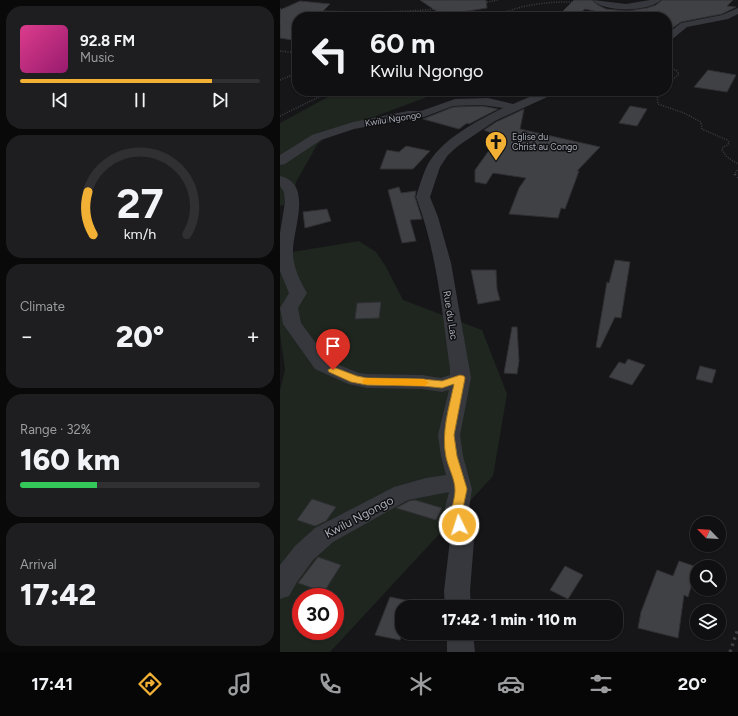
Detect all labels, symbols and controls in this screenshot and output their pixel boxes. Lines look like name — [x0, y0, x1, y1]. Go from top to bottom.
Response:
text: 60 m — [370, 26, 435, 60]
icon: left — [304, 28, 356, 80]
text: 92.8 FM — [80, 32, 135, 50]
text: Music — [80, 50, 114, 65]
text: Kwilu Ngongo — [370, 60, 484, 82]
icon: previous — [49, 89, 71, 111]
icon: pause — [129, 89, 151, 111]
icon: next — [209, 89, 231, 111]
street label: Kwilu Ngongo — [364, 109, 422, 128]
church icon: Eglise du Christ au Congo — [483, 129, 509, 162]
place label: Eglise du Christ au Congo — [512, 131, 578, 152]
text: 27 — [116, 178, 164, 228]
text: km/h — [124, 224, 156, 242]
street label: Rue du Lac — [440, 290, 461, 341]
text: Climate — [20, 299, 65, 314]
text: 20° — [116, 318, 164, 355]
text: − — [20, 323, 34, 350]
text: + — [246, 323, 260, 350]
pin — [316, 329, 350, 370]
icon: arrive — [322, 335, 344, 357]
text: Range · 32% — [20, 422, 91, 437]
text: 160 km — [20, 441, 120, 478]
street label: Kwilu Ngongo — [322, 493, 396, 541]
position arrow — [438, 504, 480, 546]
north arrow — [690, 516, 726, 552]
map controls — [690, 516, 726, 640]
text: Arrival — [20, 557, 57, 572]
button: search — [690, 560, 726, 596]
text: 17:42 — [20, 576, 96, 613]
speed limit sign: 30 — [292, 588, 344, 640]
button: layers — [690, 604, 726, 640]
text: 17:42 · 1 min · 110 m — [441, 611, 577, 629]
icon: directions — [136, 670, 164, 698]
icon: music — [226, 670, 254, 698]
icon: phone — [316, 670, 344, 698]
icon: climate — [407, 670, 435, 698]
icon: car — [497, 670, 525, 698]
icon: filters — [587, 670, 615, 698]
text: 17:41 — [31, 673, 73, 695]
text: 20° — [678, 673, 707, 695]

